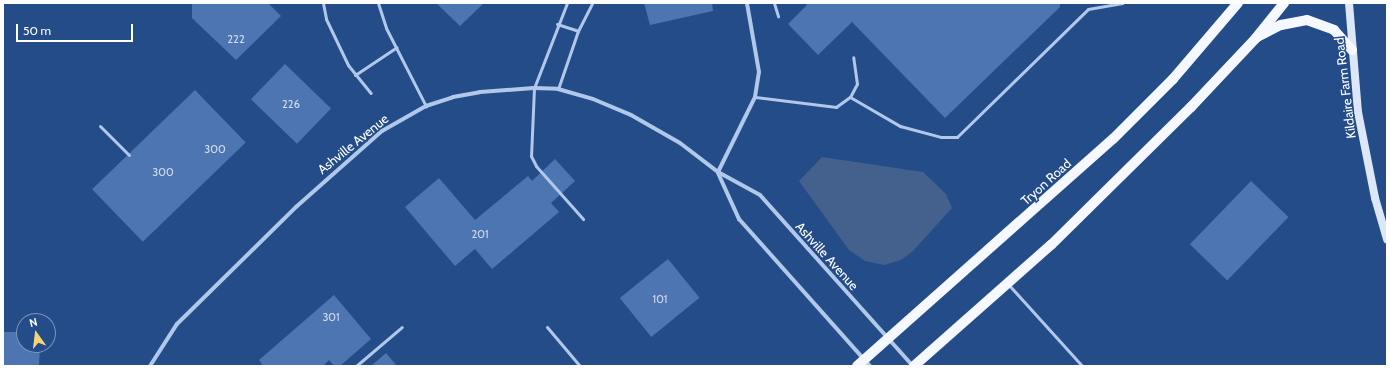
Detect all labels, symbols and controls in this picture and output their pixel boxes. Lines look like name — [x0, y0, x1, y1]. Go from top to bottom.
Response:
scale bar — [18, 16, 135, 42]
text: 50 m — [23, 23, 51, 38]
house number: 222 — [227, 32, 245, 46]
street label: Kildaire Farm Road — [1331, 36, 1359, 140]
house number: 226 — [282, 97, 300, 111]
street label: Ashville Avenue — [315, 111, 391, 177]
house number: 300 — [204, 142, 226, 156]
street label: Tryon Road — [1018, 156, 1074, 208]
house number: 300 — [152, 165, 174, 179]
street label: Ashville Avenue — [792, 219, 862, 293]
house number: 201 — [471, 227, 489, 241]
house number: 101 — [653, 292, 667, 306]
house number: 301 — [322, 310, 340, 324]
north arrow — [16, 313, 56, 353]
text: N — [28, 315, 39, 330]

